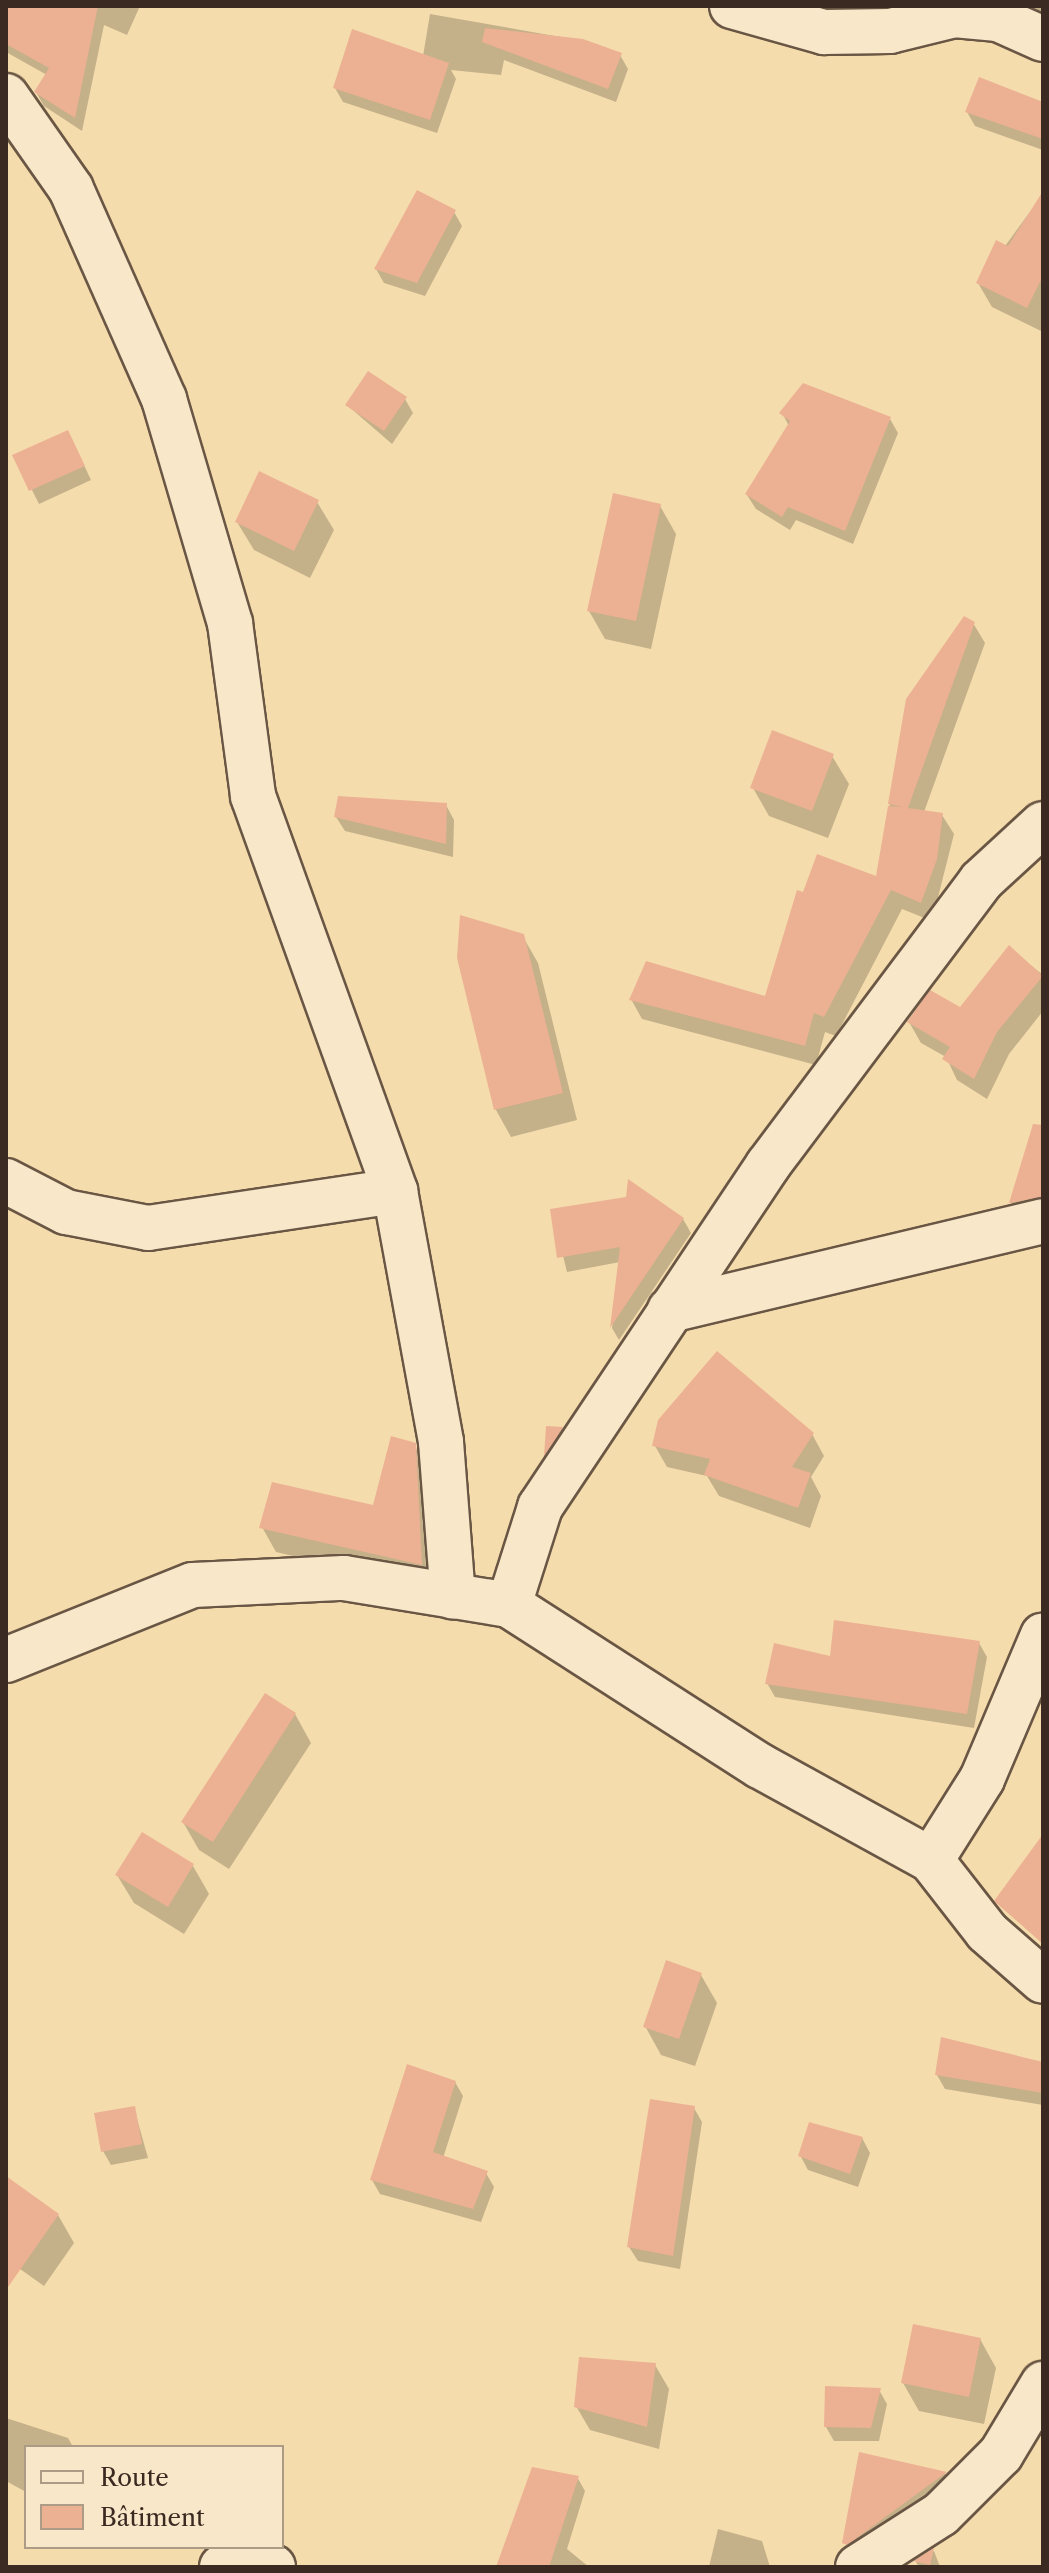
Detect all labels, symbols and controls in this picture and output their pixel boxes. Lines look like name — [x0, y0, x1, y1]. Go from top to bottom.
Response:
legend — [24, 2445, 284, 2549]
text: Route — [100, 2463, 169, 2492]
text: Bâtiment — [100, 2503, 205, 2532]

